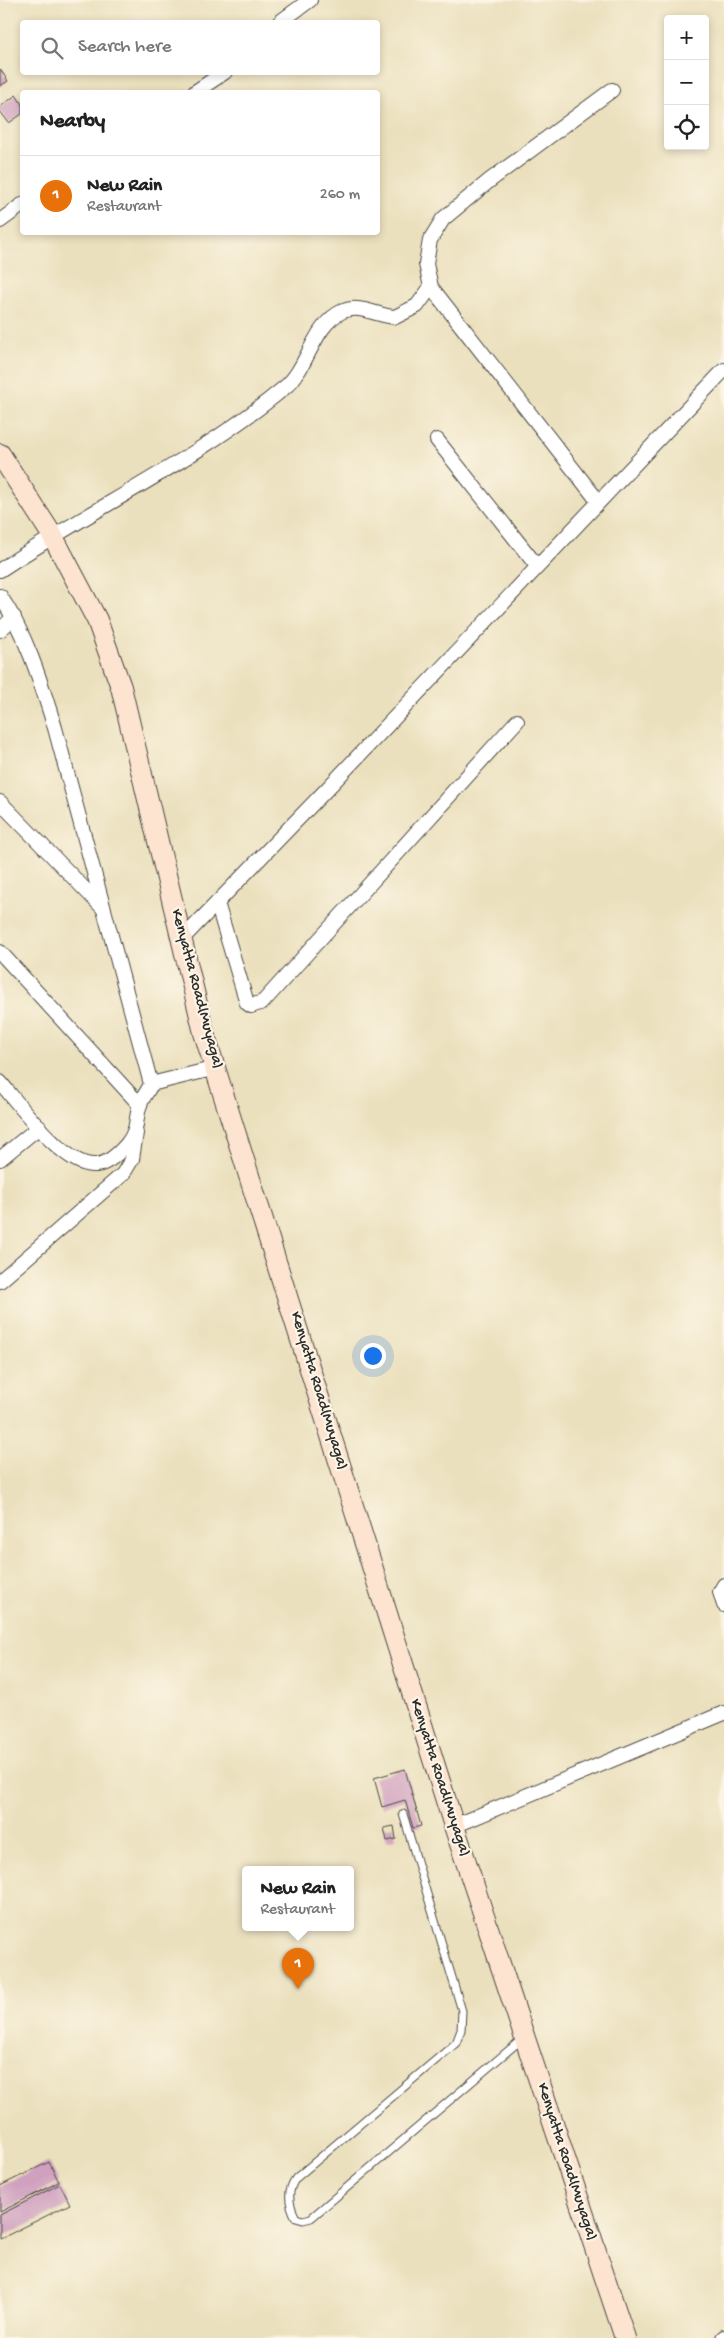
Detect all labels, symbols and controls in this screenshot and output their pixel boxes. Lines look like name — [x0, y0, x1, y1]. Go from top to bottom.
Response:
map controls — [664, 15, 709, 150]
button: + — [664, 15, 709, 60]
search box — [20, 20, 380, 75]
icon: search — [38, 34, 66, 62]
text: Search here — [78, 36, 172, 59]
button: − — [664, 60, 709, 105]
button: locate — [664, 105, 709, 150]
text: Nearby — [40, 110, 105, 135]
text: New Rain — [87, 175, 162, 198]
text: 1 — [53, 186, 59, 205]
text: 260 m — [320, 186, 360, 205]
text: Restaurant — [87, 198, 161, 217]
street label: Kenyatta Road(Muyaga) — [166, 907, 226, 1071]
street label: Kenyatta Road(Muyaga) — [285, 1310, 351, 1472]
your location — [360, 1343, 386, 1369]
street label: Kenyatta Road(Muyaga) — [405, 1697, 473, 1859]
popup — [242, 1866, 354, 1931]
text: New Rain — [260, 1878, 336, 1901]
text: Restaurant — [260, 1901, 335, 1920]
pin: 1 — [282, 1948, 314, 1989]
street label: Kenyatta Road(Muyaga) — [532, 2081, 600, 2243]

